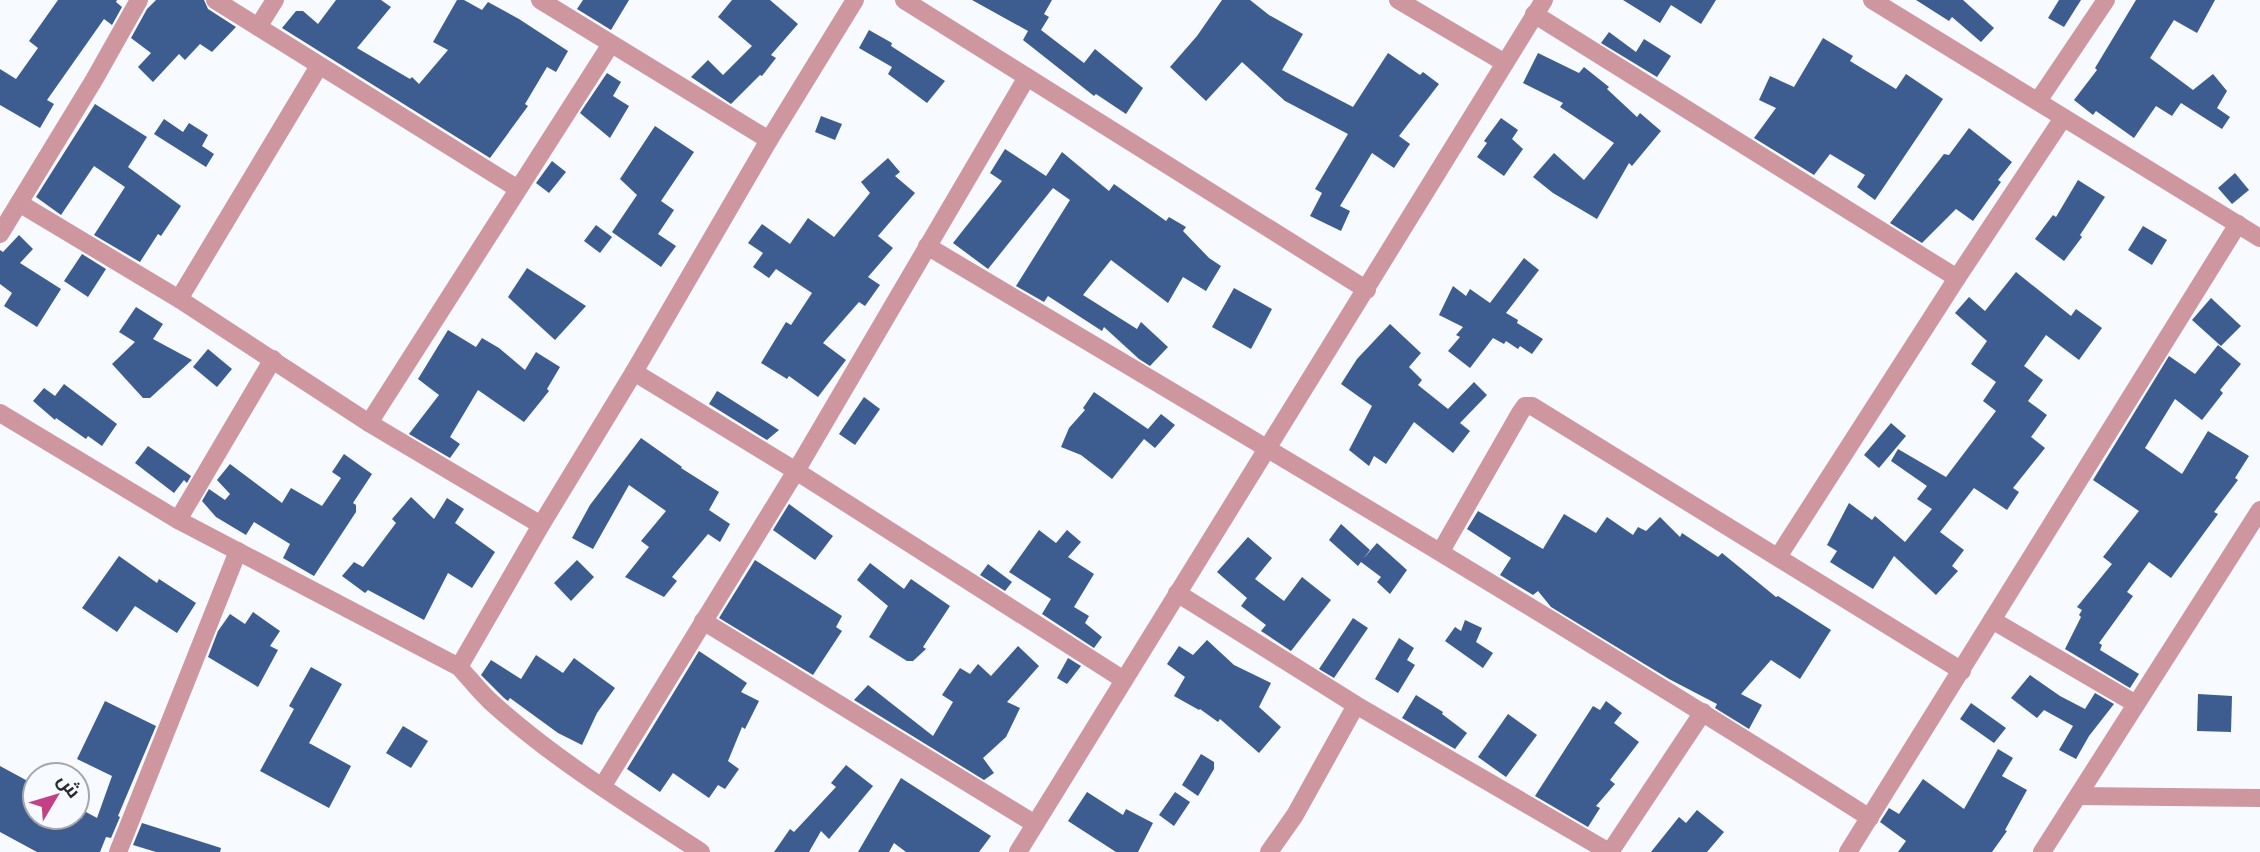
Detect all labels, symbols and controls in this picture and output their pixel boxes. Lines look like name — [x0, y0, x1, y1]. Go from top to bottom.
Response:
north arrow — [21, 761, 91, 831]
text: ش — [51, 768, 87, 804]

